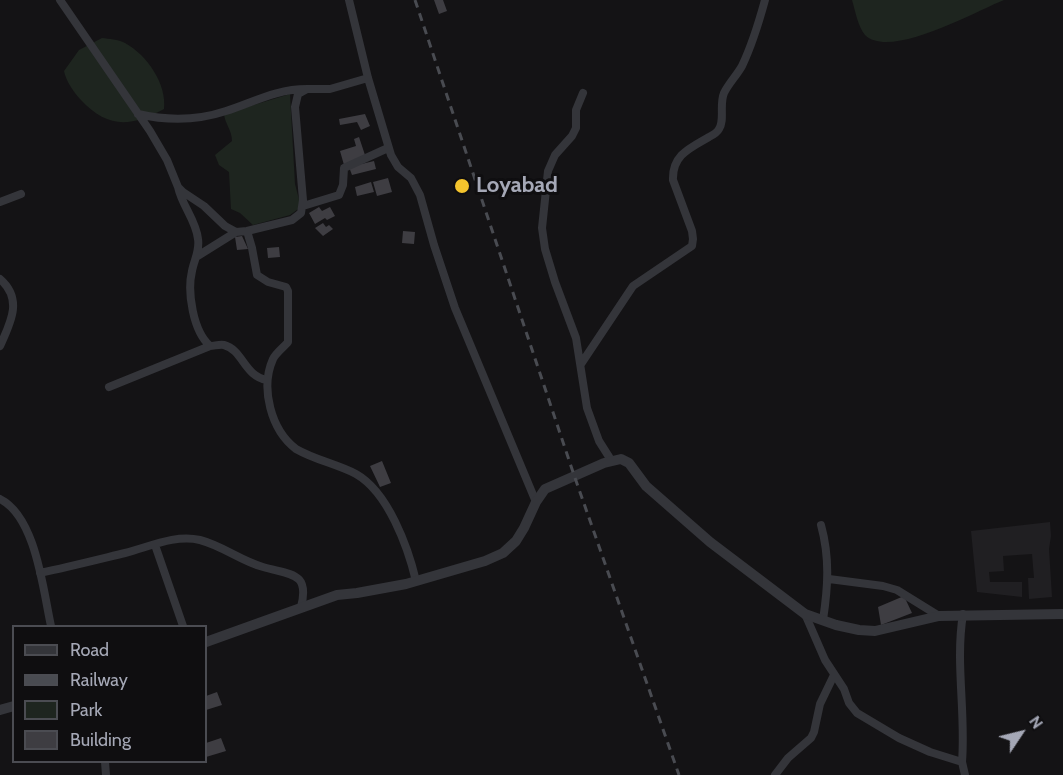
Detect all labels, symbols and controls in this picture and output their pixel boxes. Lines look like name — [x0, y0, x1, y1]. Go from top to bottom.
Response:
place label: Loyabad — [476, 173, 558, 199]
marker: Loyabad — [453, 177, 471, 195]
legend — [12, 625, 207, 763]
text: Road — [70, 639, 109, 661]
text: Railway — [70, 669, 128, 691]
text: Park — [70, 699, 102, 721]
north arrow — [991, 703, 1051, 763]
text: N — [1025, 712, 1047, 732]
text: Building — [70, 729, 131, 751]

